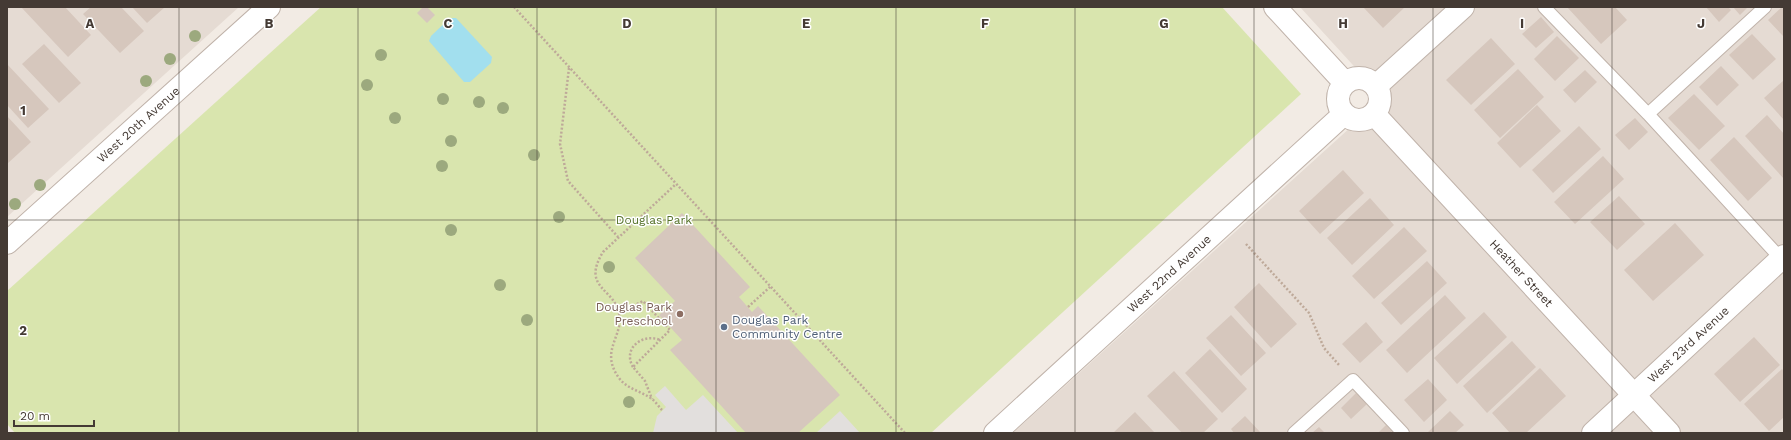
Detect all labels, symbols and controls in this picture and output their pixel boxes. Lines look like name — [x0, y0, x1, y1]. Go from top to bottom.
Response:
text: A — [86, 16, 95, 31]
text: B — [265, 16, 274, 31]
text: C — [444, 16, 453, 31]
text: D — [622, 16, 632, 31]
text: E — [802, 16, 810, 31]
text: F — [981, 16, 989, 31]
text: G — [1159, 16, 1169, 31]
text: H — [1338, 16, 1348, 31]
text: I — [1520, 16, 1524, 31]
text: J — [1697, 16, 1705, 31]
street label: West 20th Avenue — [94, 84, 183, 165]
text: 1 — [20, 103, 26, 118]
park label: Douglas Park — [616, 213, 692, 227]
street label: West 22nd Avenue — [1124, 232, 1214, 316]
street label: Heather Street — [1487, 237, 1556, 310]
place label: Douglas Park Preschool — [596, 300, 672, 328]
street label: West 23rd Avenue — [1645, 303, 1732, 386]
marker: Douglas Park Preschool — [675, 309, 685, 319]
place label: Douglas Park Community Centre — [732, 313, 843, 341]
marker: Douglas Park Community Centre — [719, 322, 729, 332]
text: 2 — [19, 323, 27, 338]
scale bar — [14, 402, 94, 428]
text: 20 m — [20, 409, 50, 423]

